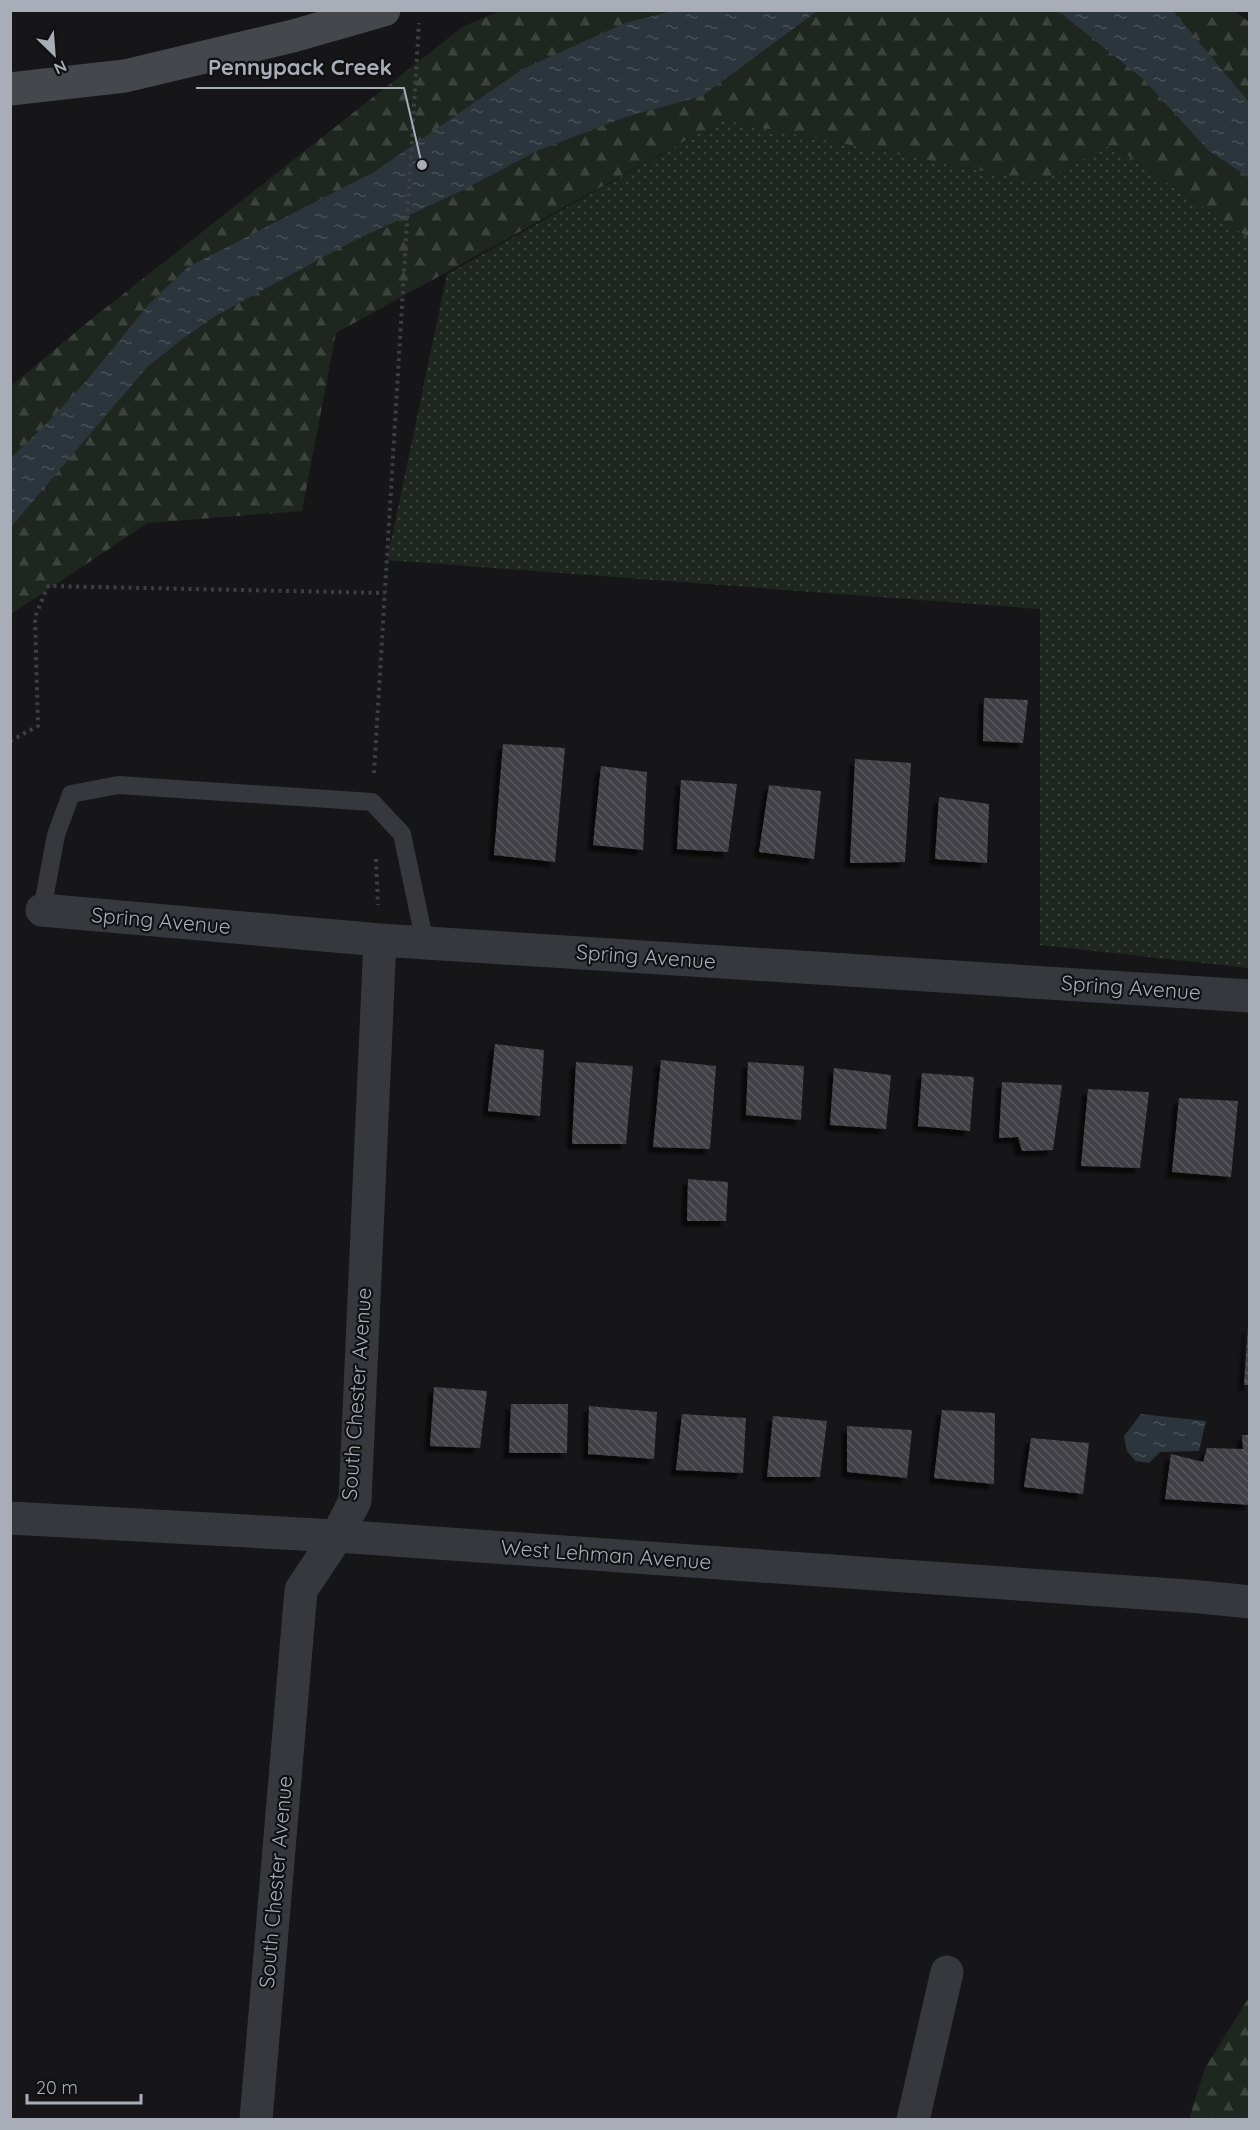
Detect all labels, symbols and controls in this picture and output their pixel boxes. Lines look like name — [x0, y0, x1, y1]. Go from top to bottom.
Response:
north arrow — [24, 24, 84, 84]
callout: Pennypack Creek — [196, 48, 404, 88]
text: Pennypack Creek — [208, 53, 392, 81]
text: N — [51, 56, 70, 79]
street label: Spring Avenue — [90, 901, 232, 939]
street label: Spring Avenue — [575, 938, 717, 974]
street label: Spring Avenue — [1060, 969, 1202, 1005]
street label: South Chester Avenue — [336, 1287, 376, 1501]
street label: West Lehman Avenue — [500, 1534, 712, 1574]
street label: South Chester Avenue — [253, 1775, 297, 1989]
scale bar — [27, 2067, 141, 2105]
text: 20 m — [36, 2076, 78, 2099]

